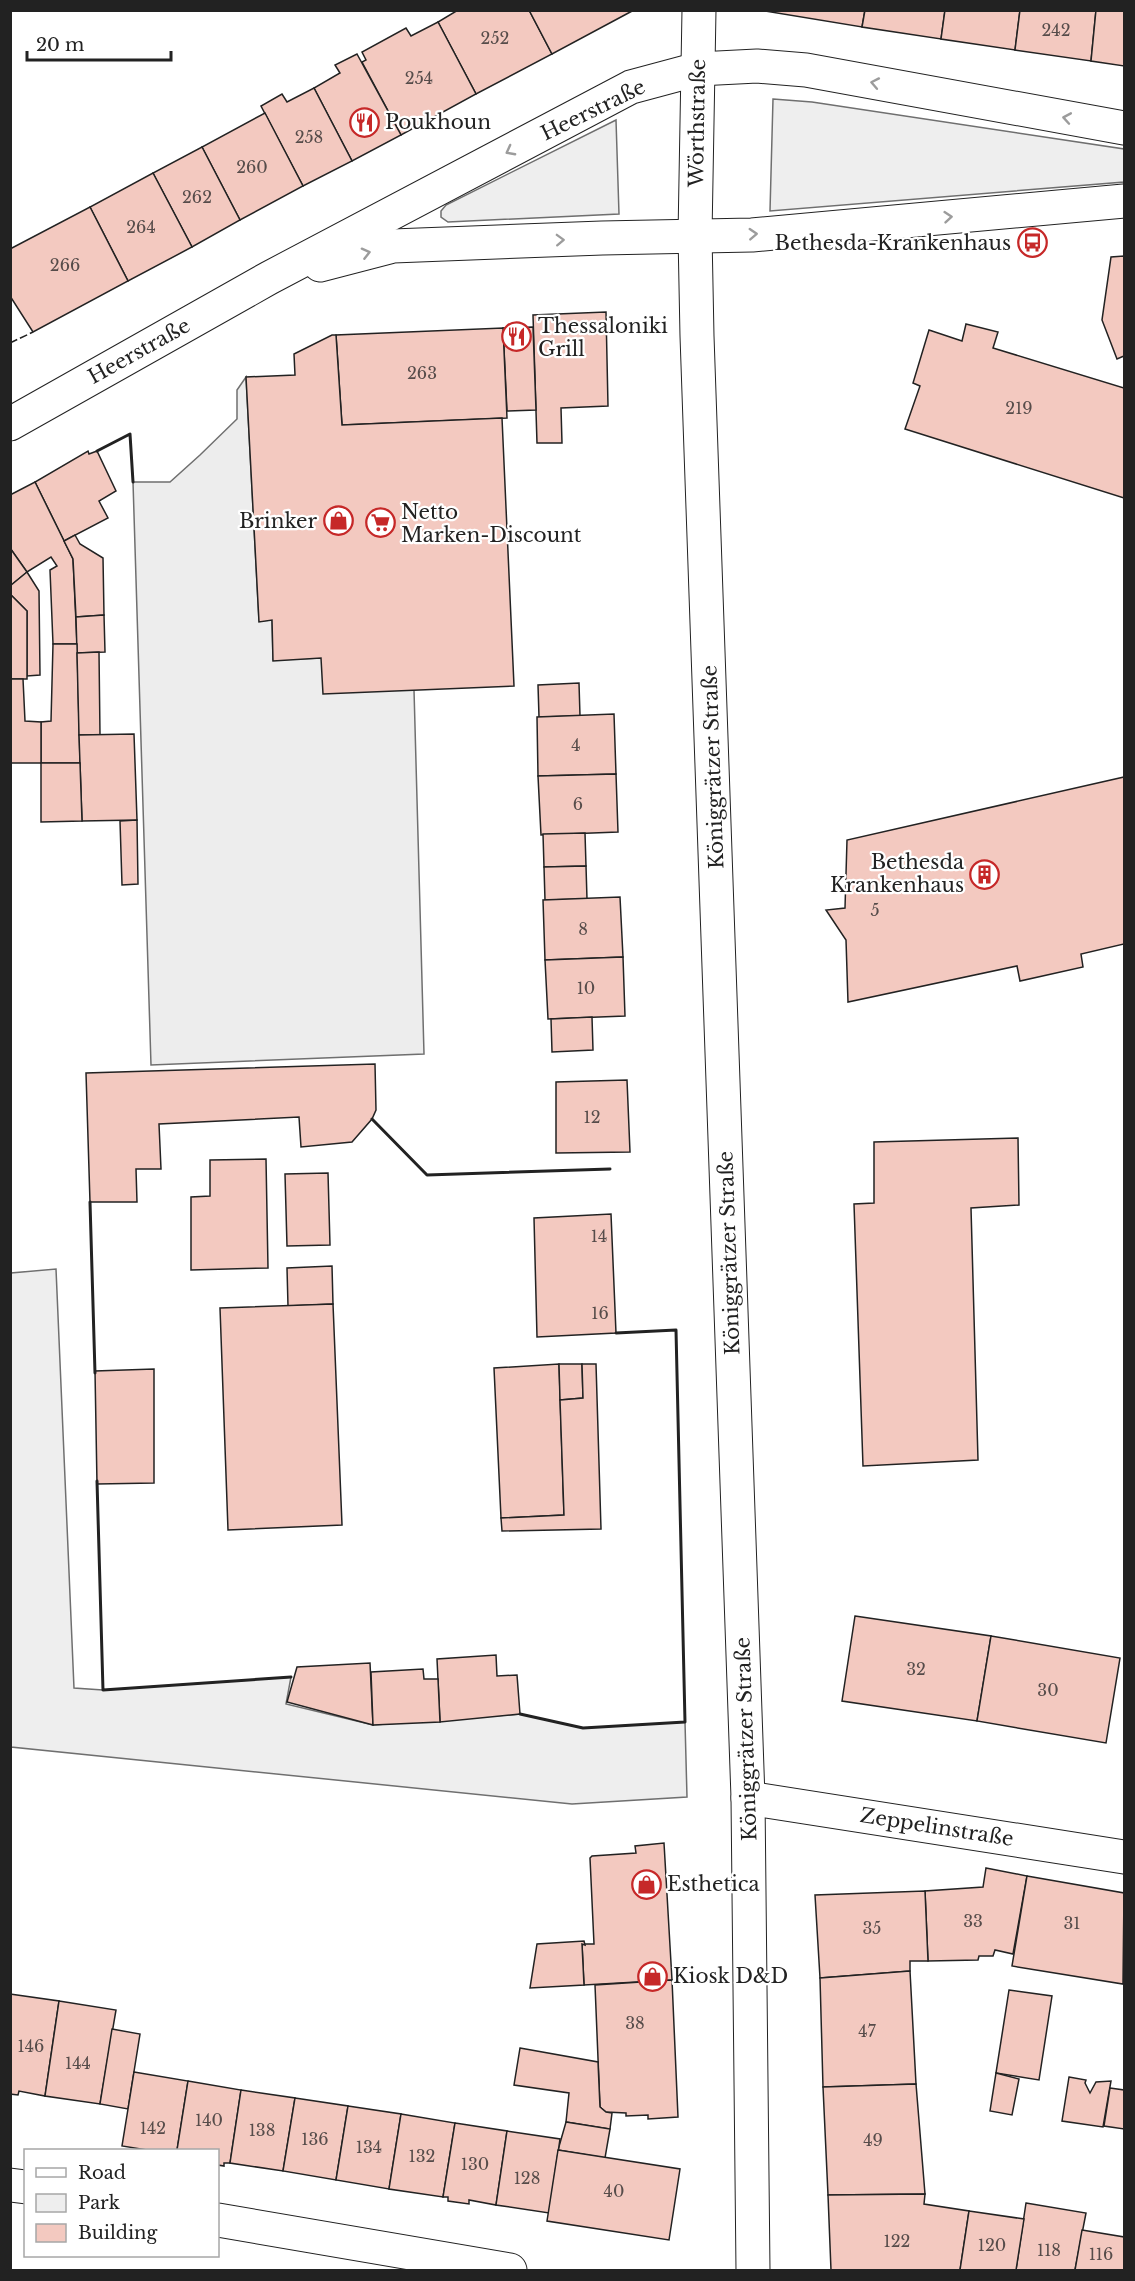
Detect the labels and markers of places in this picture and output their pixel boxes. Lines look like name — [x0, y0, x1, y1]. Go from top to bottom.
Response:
restaurant icon: Poukhoun — [348, 106, 380, 138]
place label: Poukhoun — [385, 110, 491, 134]
bus stop icon: Bethesda-Krankenhaus — [1016, 227, 1048, 259]
place label: Bethesda-Krankenhaus — [775, 231, 1011, 255]
place label: Thessaloniki Grill — [538, 314, 668, 361]
restaurant icon: Thessaloniki Grill — [501, 321, 533, 353]
place label: Netto Marken-Discount — [401, 500, 582, 547]
shop icon: Brinker — [322, 505, 354, 537]
supermarket icon: Netto Marken-Discount — [364, 507, 396, 539]
place label: Brinker — [239, 509, 317, 533]
place label: Bethesda Krankenhaus — [830, 850, 965, 897]
building icon: Bethesda Krankenhaus — [969, 858, 1001, 890]
shop icon: Esthetica — [630, 1868, 662, 1900]
place label: Esthetica — [667, 1872, 760, 1896]
shop icon: Kiosk D&D — [636, 1960, 668, 1992]
place label: Kiosk D&D — [673, 1964, 788, 1988]

